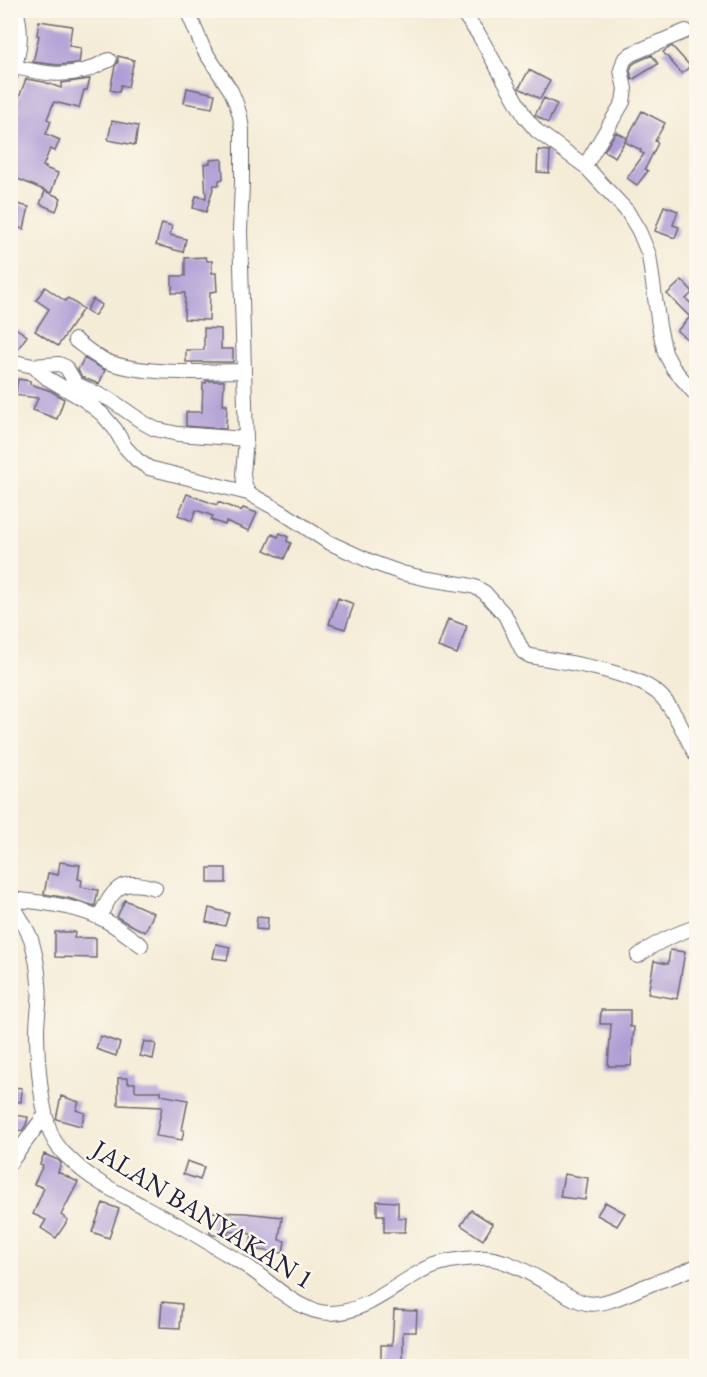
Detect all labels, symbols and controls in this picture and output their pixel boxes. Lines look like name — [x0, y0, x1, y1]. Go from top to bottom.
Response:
street label: JALAN BANYAKAN 1 — [84, 1131, 320, 1296]

